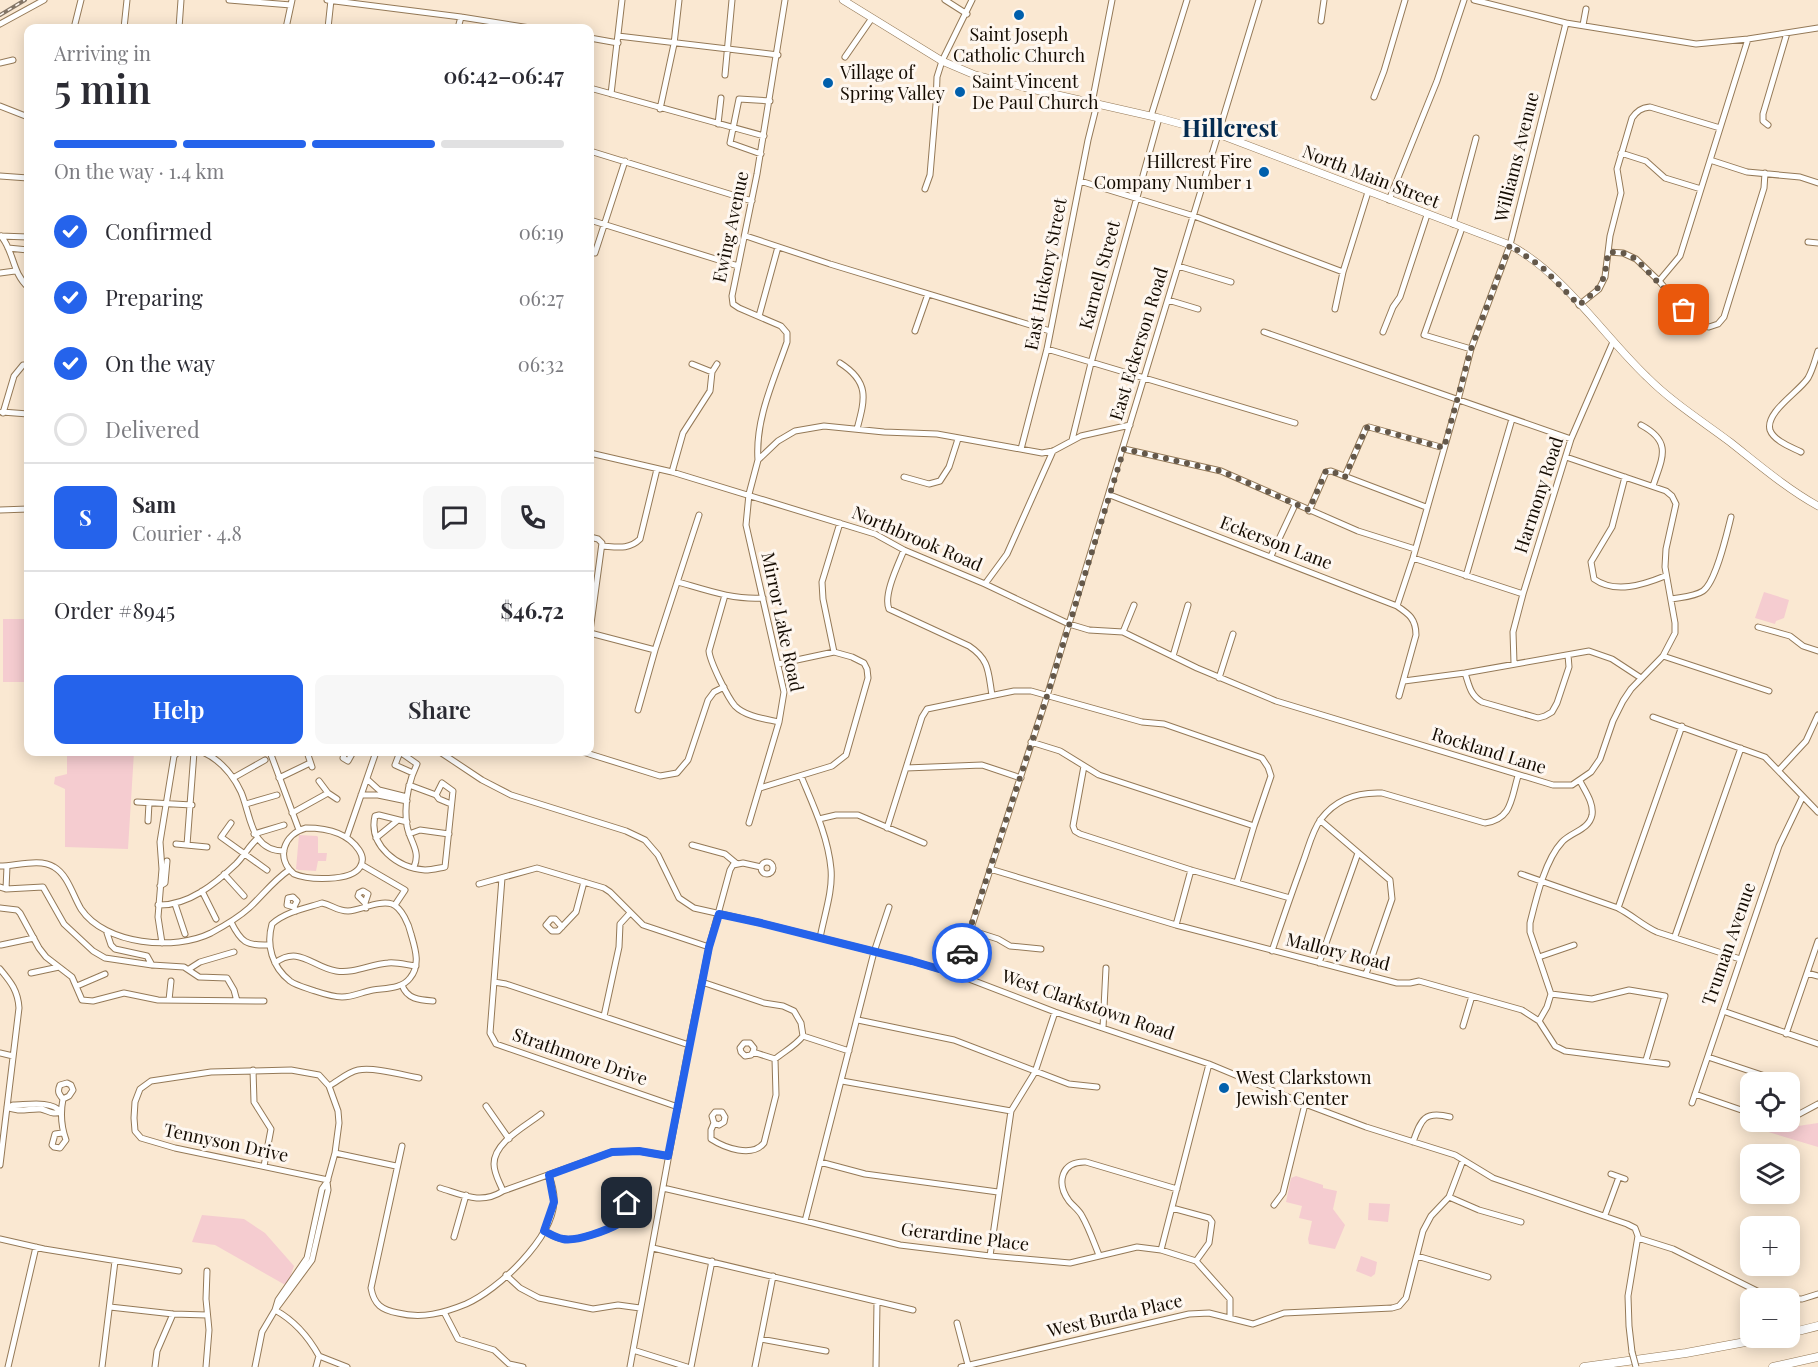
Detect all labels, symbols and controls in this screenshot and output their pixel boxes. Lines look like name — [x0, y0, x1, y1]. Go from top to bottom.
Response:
marker: Saint Joseph Catholic Church — [1012, 8, 1026, 22]
place label: Saint Joseph Catholic Church — [953, 22, 1085, 67]
text: Arriving in — [54, 39, 151, 66]
text: 06:42–06:47 — [443, 60, 564, 90]
place label: Village of Spring Valley — [839, 60, 945, 105]
text: 5 min — [54, 62, 151, 114]
place label: Saint Vincent De Paul Church — [972, 69, 1099, 114]
marker: Village of Spring Valley — [821, 76, 835, 90]
marker: Saint Vincent De Paul Church — [953, 85, 967, 99]
street label: Williams Avenue — [1488, 89, 1544, 225]
district label: Hillcrest — [1182, 111, 1279, 143]
street label: North Main Street — [1299, 139, 1444, 213]
place label: Hillcrest Fire Company Number 1 — [1094, 149, 1252, 194]
text: On the way · 1.4 km — [54, 157, 224, 184]
marker: Hillcrest Fire Company Number 1 — [1257, 165, 1271, 179]
street label: Ewing Avenue — [706, 169, 754, 285]
street label: East Hickory Street — [1018, 195, 1072, 352]
icon: check — [54, 215, 87, 248]
text: Confirmed — [105, 216, 212, 246]
street label: Karnell Street — [1073, 217, 1125, 332]
text: 06:19 — [519, 218, 564, 245]
street label: East Eckerson Road — [1103, 264, 1173, 423]
icon: check — [54, 281, 87, 314]
text: Preparing — [105, 282, 203, 312]
text: 06:27 — [519, 284, 564, 311]
pin — [1658, 284, 1709, 335]
icon: bag — [1667, 293, 1700, 326]
icon: check — [54, 347, 87, 380]
text: On the way — [105, 348, 215, 378]
text: 06:32 — [518, 350, 564, 377]
text: Delivered — [105, 414, 200, 444]
street label: Harmony Road — [1508, 433, 1568, 556]
button: chat — [423, 486, 486, 549]
button: phone — [501, 486, 564, 549]
text: Sam — [132, 489, 176, 519]
street label: Northbrook Road — [848, 500, 987, 577]
text: S — [79, 502, 92, 532]
street label: Eckerson Lane — [1217, 510, 1336, 575]
text: Courier · 4.8 — [132, 519, 242, 546]
street label: Mirror Lake Road — [756, 550, 810, 694]
text: Order #8945 — [54, 595, 175, 625]
text: $46.72 — [500, 595, 564, 625]
button: Help — [54, 675, 303, 744]
button: Share — [315, 675, 564, 744]
street label: Rockland Lane — [1429, 721, 1550, 779]
street label: Truman Avenue — [1696, 879, 1760, 1008]
courier — [932, 923, 992, 983]
street label: Mallory Road — [1284, 926, 1393, 976]
icon: car — [946, 937, 979, 970]
street label: West Clarkstown Road — [998, 963, 1178, 1045]
street label: Strathmore Drive — [510, 1022, 651, 1090]
place label: West Clarkstown Jewish Center — [1235, 1065, 1372, 1110]
map controls — [1740, 1072, 1800, 1348]
button: locate — [1740, 1072, 1800, 1132]
marker: West Clarkstown Jewish Center — [1217, 1081, 1231, 1095]
street label: Tennyson Drive — [162, 1117, 291, 1167]
button: layers — [1740, 1144, 1800, 1204]
pin — [601, 1177, 652, 1228]
icon: home — [610, 1186, 643, 1219]
street label: Gerardine Place — [900, 1216, 1031, 1256]
button: + — [1740, 1216, 1800, 1276]
street label: West Burda Place — [1044, 1288, 1185, 1342]
button: − — [1740, 1288, 1800, 1348]

